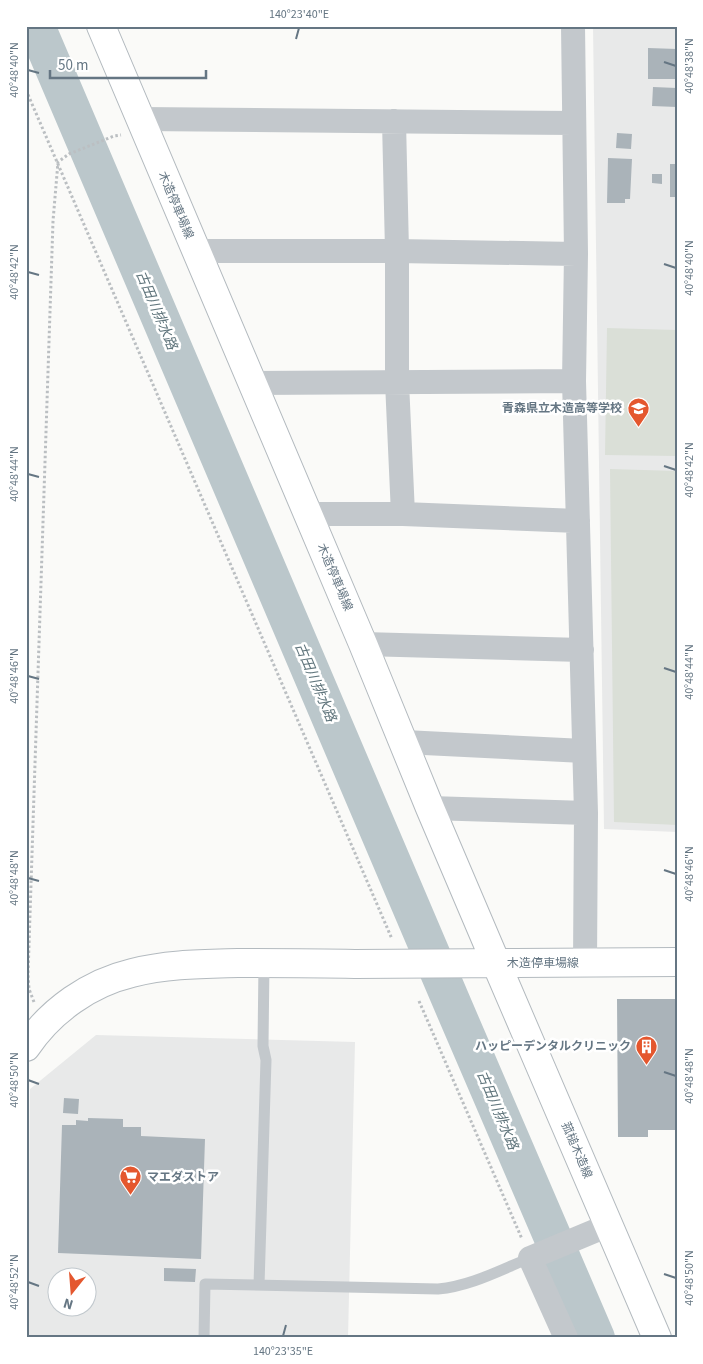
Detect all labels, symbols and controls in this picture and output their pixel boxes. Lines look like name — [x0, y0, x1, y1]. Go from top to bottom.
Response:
text: 140°23'40"E — [269, 6, 329, 23]
text: 40°48'38"N — [681, 38, 698, 94]
text: 40°48'40"N — [6, 42, 23, 98]
scale bar — [50, 48, 206, 80]
text: 50 m — [58, 55, 88, 76]
street label: 木造停車場線 — [154, 169, 197, 242]
text: 40°48'40"N — [681, 240, 698, 296]
text: 40°48'42"N — [6, 244, 23, 300]
water label: 古田川排水路 — [130, 268, 182, 354]
school or university icon: 青森県立木造高等学校 — [626, 396, 650, 427]
place label: 青森県立木造高等学校 — [502, 400, 622, 417]
text: 40°48'42"N — [681, 442, 698, 498]
text: 40°48'44"N — [6, 446, 23, 502]
street label: 木造停車場線 — [313, 541, 356, 614]
water label: 古田川排水路 — [289, 640, 341, 726]
text: 40°48'44"N — [681, 644, 698, 700]
text: 40°48'46"N — [6, 648, 23, 704]
text: 40°48'46"N — [681, 846, 698, 902]
text: 40°48'48"N — [6, 850, 23, 906]
street label: 木造停車場線 — [507, 955, 579, 972]
building icon: ハッピーデンタルクリニック — [635, 1034, 659, 1065]
place label: ハッピーデンタルクリニック — [475, 1038, 631, 1055]
text: 40°48'48"N — [681, 1048, 698, 1104]
text: 40°48'50"N — [6, 1052, 23, 1108]
water label: 古田川排水路 — [471, 1068, 523, 1154]
street label: 菰槌木造線 — [557, 1119, 596, 1181]
supermarket icon: マエダストア — [119, 1165, 143, 1196]
place label: マエダストア — [147, 1169, 219, 1186]
text: 40°48'50"N — [681, 1250, 698, 1306]
text: 40°48'52"N — [6, 1254, 23, 1310]
north arrow — [48, 1266, 98, 1316]
text: N — [61, 1293, 76, 1314]
text: 140°23'35"E — [253, 1343, 313, 1360]

